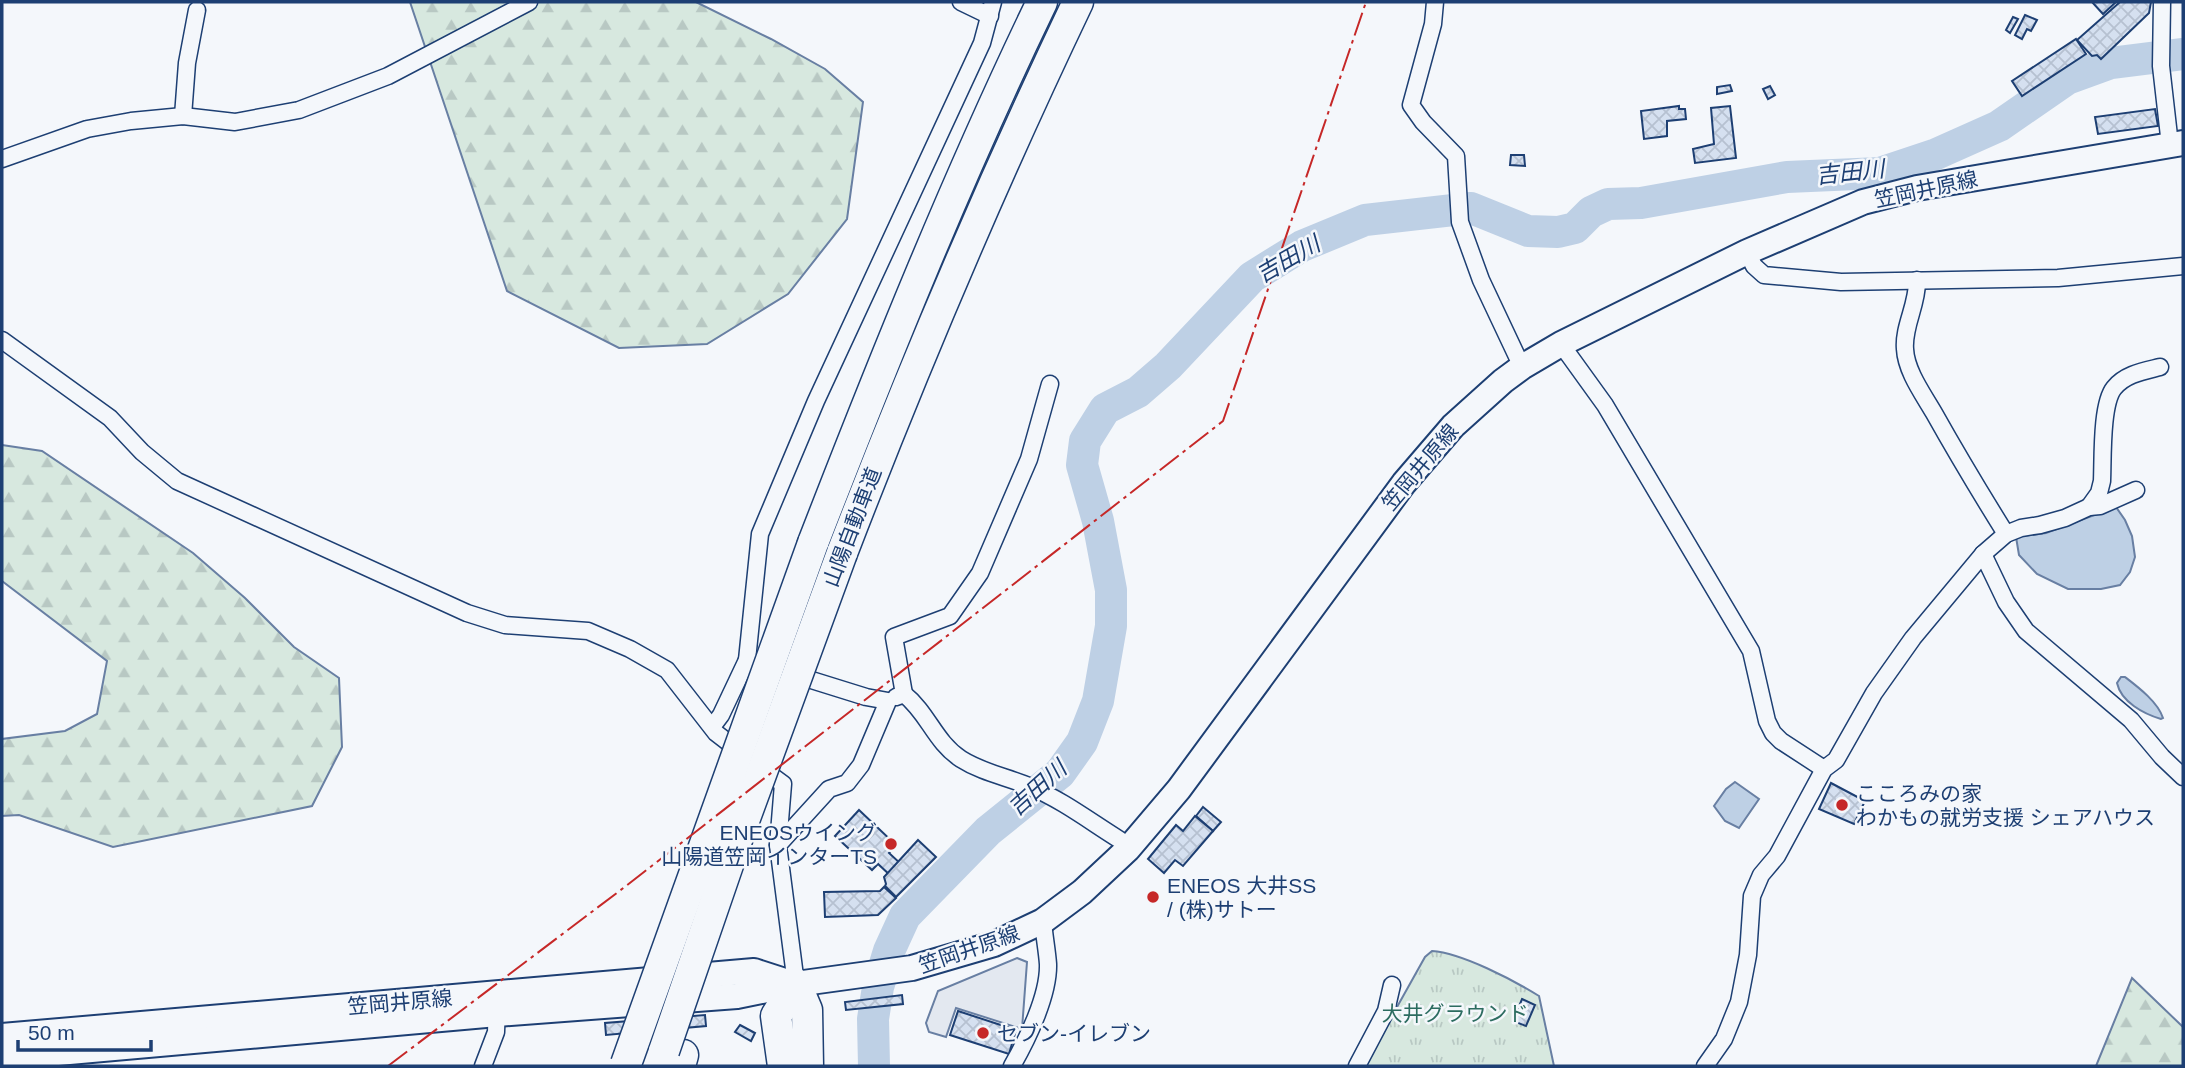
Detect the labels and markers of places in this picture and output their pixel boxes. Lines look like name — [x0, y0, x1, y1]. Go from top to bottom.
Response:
place label: こころみの家 わかもの就労支援 シェアハウス — [1856, 782, 2155, 829]
marker: こころみの家 わかもの就労支援 シェアハウス — [1834, 797, 1850, 813]
place label: ENEOSウイング 山陽道笠岡インターTS — [661, 821, 877, 868]
marker: ENEOSウイング 山陽道笠岡インターTS — [883, 836, 899, 852]
place label: ENEOS 大井SS / (株)サトー — [1167, 874, 1316, 921]
marker: ENEOS 大井SS / (株)サトー — [1145, 889, 1161, 905]
place label: セブン-イレブン — [997, 1022, 1151, 1045]
marker: セブン-イレブン — [975, 1025, 991, 1041]

